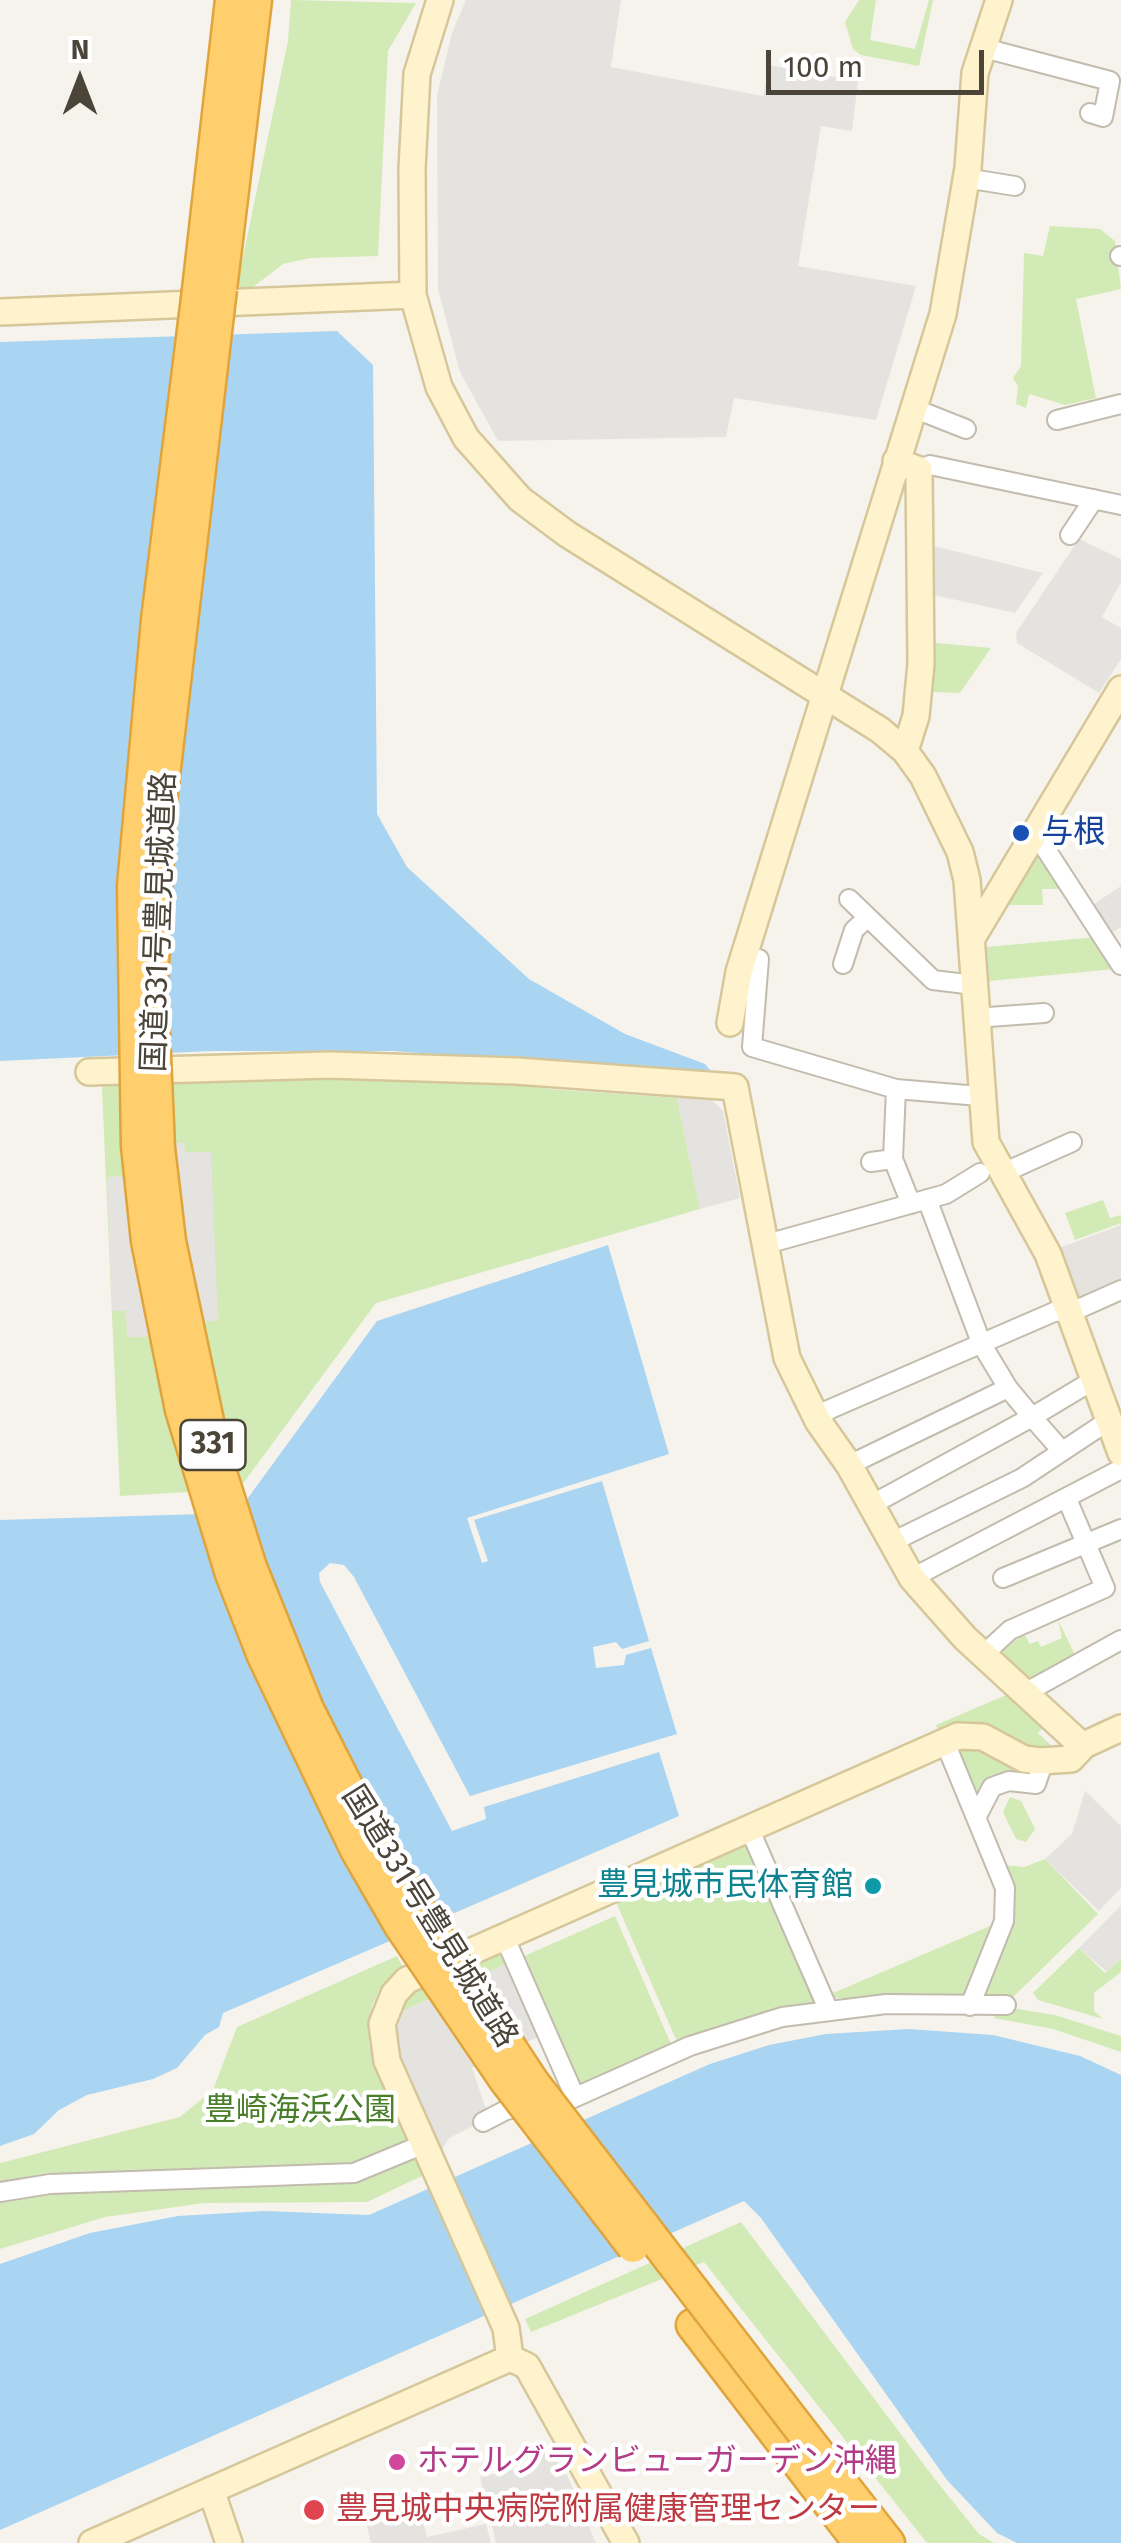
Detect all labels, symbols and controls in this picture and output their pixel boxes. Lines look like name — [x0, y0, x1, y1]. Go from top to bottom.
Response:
north arrow — [30, 30, 130, 130]
scale bar — [771, 30, 988, 92]
text: N — [71, 33, 89, 66]
text: 100 m — [783, 49, 863, 85]
street label: 国道331号豊見城道路 — [136, 771, 184, 1073]
place label: 与根 — [1041, 814, 1105, 852]
marker: 与根 — [1010, 822, 1032, 844]
road number: 331 — [180, 1420, 246, 1470]
street label: 国道331号豊見城道路 — [333, 1779, 525, 2055]
place label: 豊見城市民体育館 — [597, 1867, 853, 1905]
marker: 豊見城市民体育館 — [862, 1875, 884, 1897]
park label: 豊崎海浜公園 — [204, 2092, 396, 2130]
place label: ホテルグランビューガーデン沖縄 — [417, 2443, 897, 2481]
marker: ホテルグランビューガーデン沖縄 — [386, 2451, 408, 2473]
place label: 豊見城中央病院附属健康管理センター — [336, 2491, 880, 2529]
marker: 豊見城中央病院附属健康管理センター — [301, 2497, 327, 2523]

